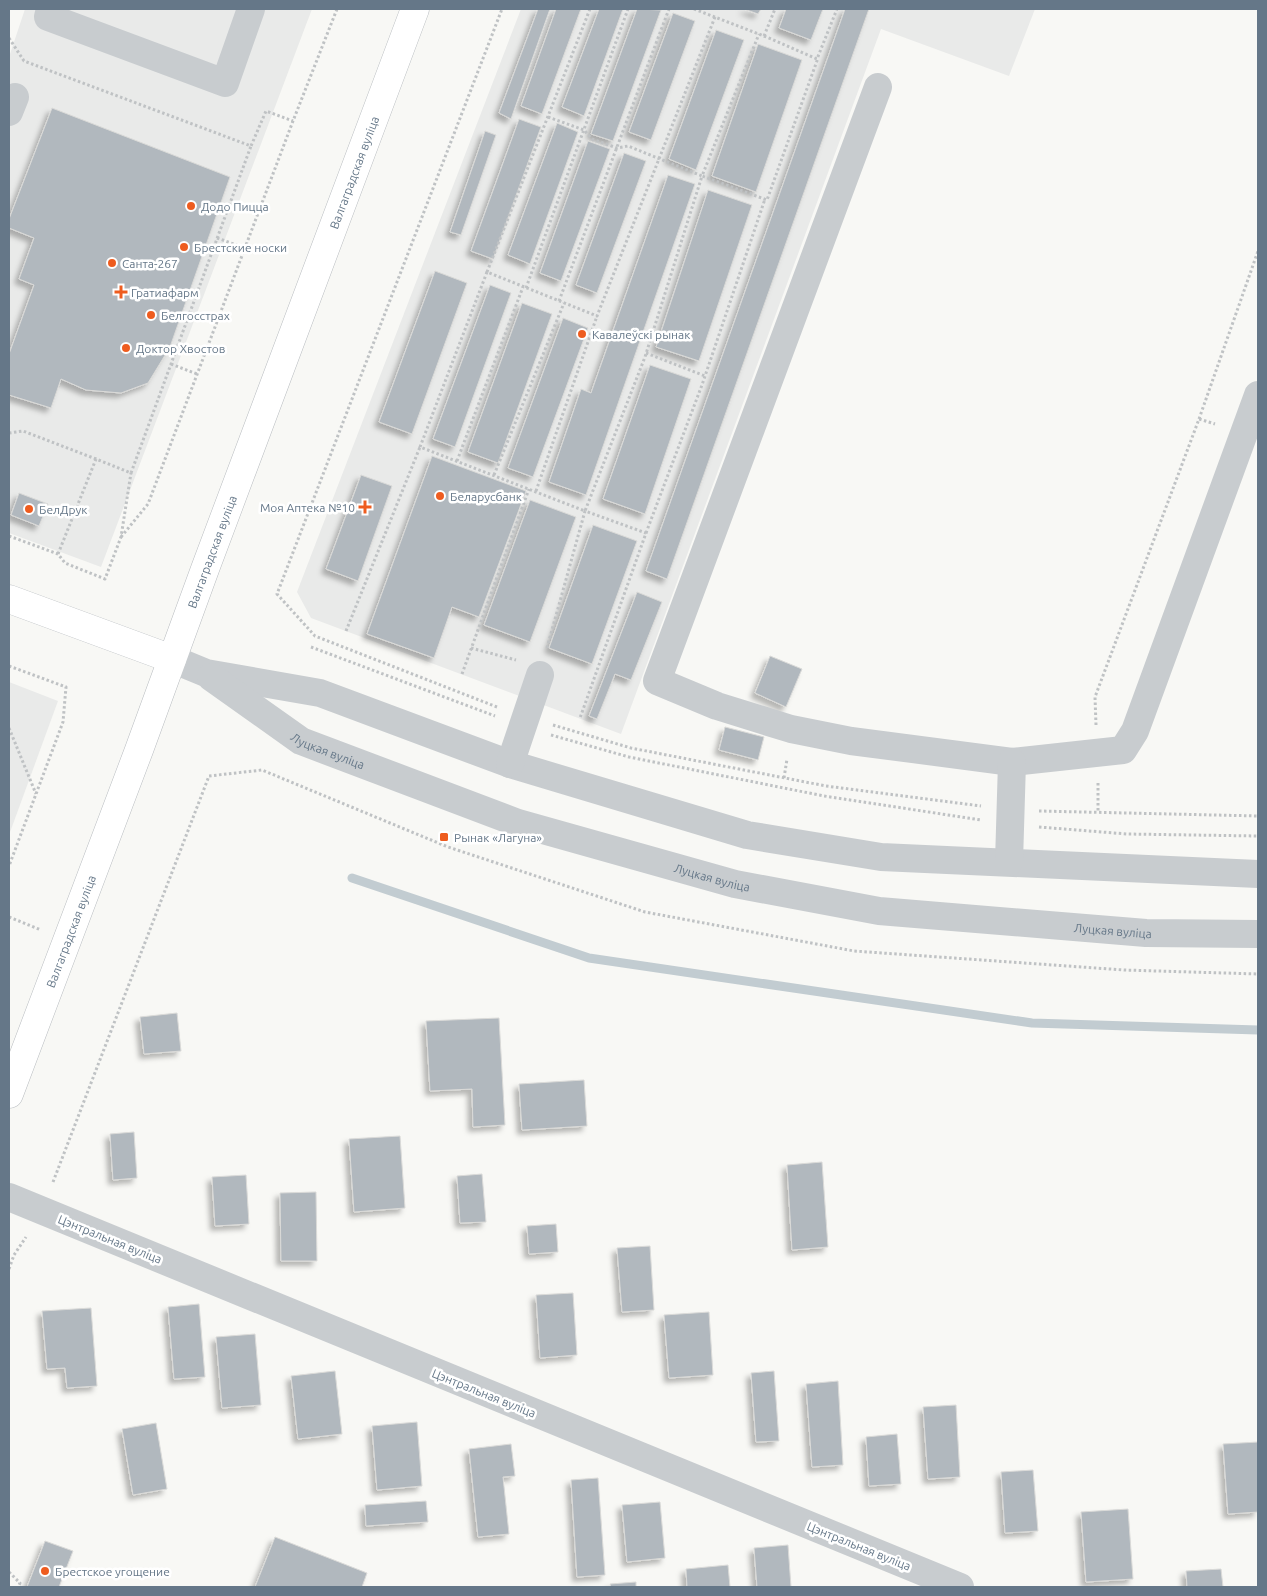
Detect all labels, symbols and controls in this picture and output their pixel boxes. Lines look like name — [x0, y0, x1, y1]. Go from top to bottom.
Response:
street label: Валгаградская вуліца — [327, 114, 381, 231]
marker: Додо Пицца — [185, 200, 197, 212]
place label: Додо Пицца — [201, 200, 269, 213]
marker: Брестские носки — [178, 241, 190, 253]
place label: Брестские носки — [194, 241, 287, 254]
marker: Санта-267 — [106, 257, 118, 269]
place label: Санта-267 — [122, 257, 178, 270]
marker: Гратиафарм — [115, 286, 127, 298]
place label: Гратиафарм — [131, 286, 199, 299]
marker: Белгосстрах — [145, 309, 157, 321]
place label: Белгосстрах — [161, 309, 230, 322]
marker: Кавалеўскі рынак — [576, 328, 588, 340]
place label: Кавалеўскі рынак — [592, 328, 690, 341]
marker: Доктор Хвостов — [120, 342, 132, 354]
place label: Доктор Хвостов — [136, 342, 225, 355]
marker: Беларусбанк — [434, 490, 446, 502]
place label: Беларусбанк — [450, 490, 522, 503]
street label: Валгаградская вуліца — [185, 493, 239, 610]
place label: Моя Аптека №10 — [260, 501, 355, 514]
marker: Моя Аптека №10 — [359, 501, 371, 513]
marker: БелДрук — [23, 503, 35, 515]
place label: БелДрук — [39, 503, 87, 516]
street label: Луцкая вуліца — [289, 730, 366, 771]
marker: Рынак «Лагуна» — [438, 831, 450, 843]
place label: Рынак «Лагуна» — [454, 831, 542, 844]
street label: Луцкая вуліца — [673, 861, 751, 893]
street label: Валгаградская вуліца — [43, 873, 98, 989]
street label: Луцкая вуліца — [1073, 921, 1152, 940]
street label: Цэнтральная вуліца — [56, 1212, 164, 1266]
street label: Цэнтральная вуліца — [430, 1366, 538, 1420]
street label: Цэнтральная вуліца — [805, 1519, 913, 1573]
marker: Брестское угощение — [39, 1565, 51, 1577]
place label: Брестское угощение — [55, 1565, 170, 1578]

